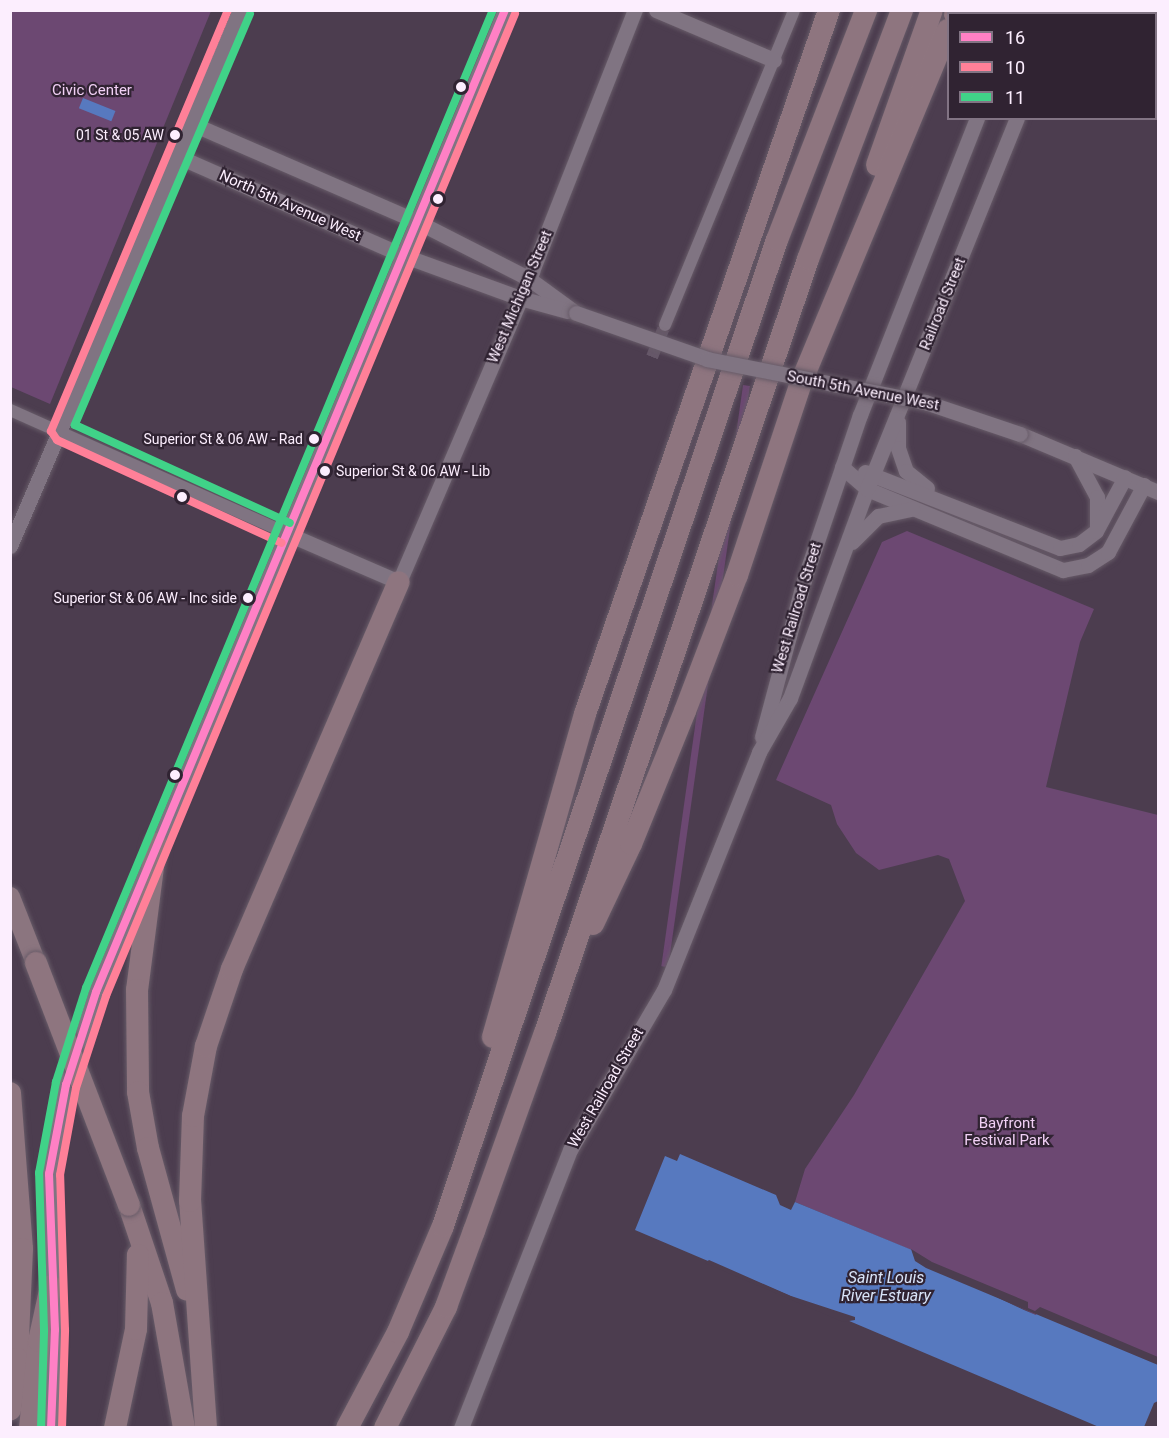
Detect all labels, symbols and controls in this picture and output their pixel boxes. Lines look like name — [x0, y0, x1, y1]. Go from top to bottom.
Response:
legend — [947, 12, 1157, 120]
text: 16 — [1005, 27, 1025, 48]
text: 10 — [1005, 57, 1025, 78]
unlabelled marker — [455, 81, 467, 93]
park label: Civic Center — [52, 82, 132, 100]
text: 11 — [1005, 87, 1025, 108]
place label: 01 St & 05 AW — [76, 127, 164, 143]
marker: 01 St & 05 AW — [169, 129, 181, 141]
street label: North 5th Avenue West — [216, 167, 364, 245]
unlabelled marker — [432, 193, 444, 205]
street label: West Michigan Street — [484, 228, 556, 366]
street label: Railroad Street — [916, 255, 970, 353]
street label: South 5th Avenue West — [786, 367, 940, 415]
place label: Superior St & 06 AW - Rad — [144, 431, 303, 447]
marker: Superior St & 06 AW - Rad — [308, 433, 320, 445]
place label: Superior St & 06 AW - Lib — [336, 463, 490, 479]
marker: Superior St & 06 AW - Lib — [319, 465, 331, 477]
unlabelled marker — [176, 491, 188, 503]
street label: West Railroad Street — [769, 541, 825, 675]
place label: Superior St & 06 AW - Inc side — [53, 590, 237, 606]
marker: Superior St & 06 AW - Inc side — [242, 592, 254, 604]
unlabelled marker — [169, 769, 181, 781]
street label: West Railroad Street — [564, 1025, 648, 1151]
park label: Bayfront Festival Park — [964, 1114, 1050, 1149]
water label: Saint Louis River Estuary — [841, 1268, 931, 1306]

